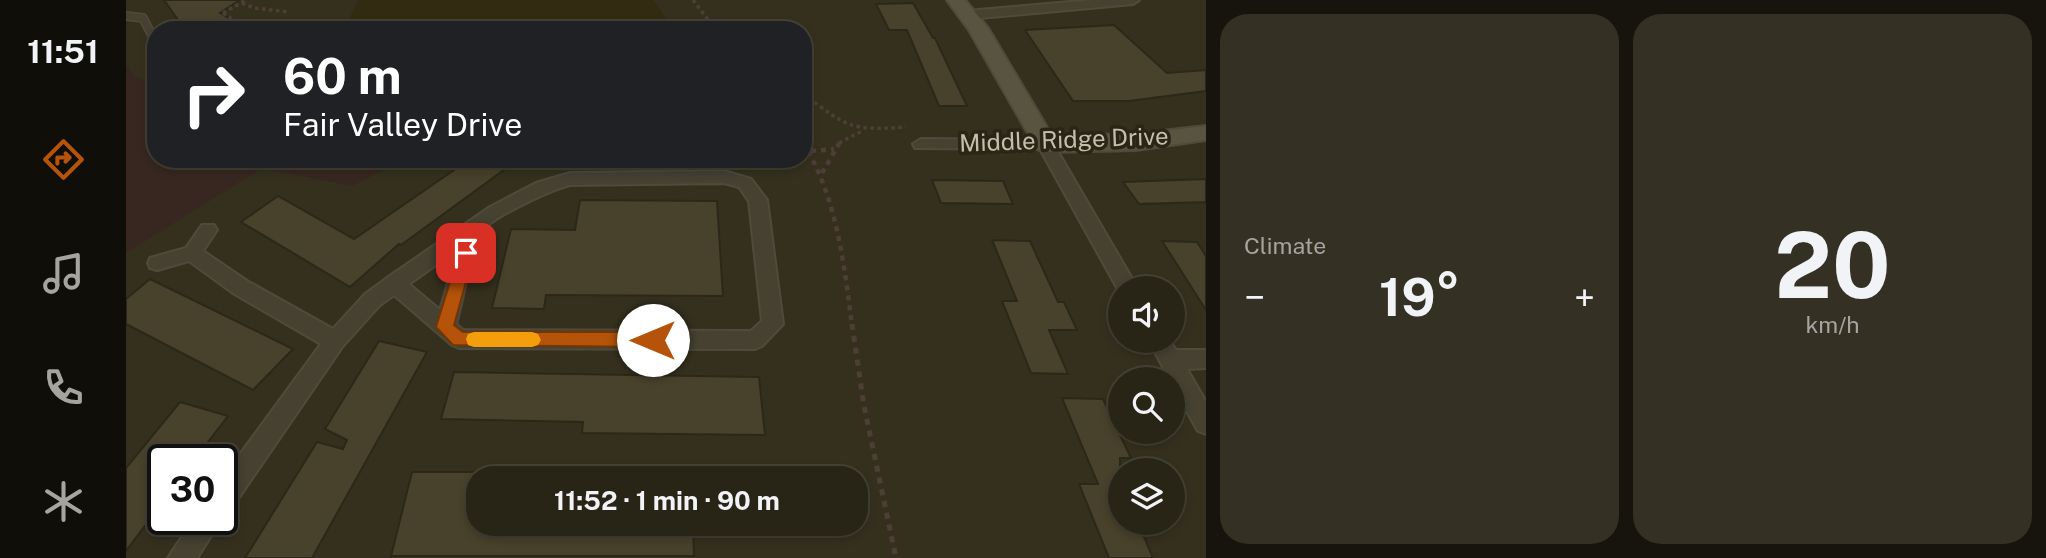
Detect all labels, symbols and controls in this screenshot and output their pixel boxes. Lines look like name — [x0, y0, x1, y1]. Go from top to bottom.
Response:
text: 11:51 — [27, 33, 99, 70]
text: 60 m — [283, 47, 402, 105]
icon: right — [168, 49, 259, 140]
text: Fair Valley Drive — [283, 106, 522, 143]
street label: Middle Ridge Drive — [959, 121, 1169, 157]
icon: directions — [39, 135, 88, 184]
text: 20 — [1774, 212, 1891, 318]
pin — [436, 223, 496, 283]
text: Climate — [1244, 232, 1326, 259]
icon: arrive — [447, 234, 485, 272]
icon: music — [39, 249, 88, 298]
text: 19° — [1379, 267, 1460, 328]
text: − — [1244, 275, 1265, 320]
text: + — [1574, 275, 1595, 320]
map controls — [1108, 276, 1185, 535]
button: sound — [1108, 276, 1185, 353]
position arrow — [616, 303, 690, 377]
text: km/h — [1805, 311, 1860, 338]
icon: phone — [39, 363, 88, 412]
button: search — [1108, 367, 1185, 444]
speed limit sign: 30 — [147, 444, 238, 535]
button: layers — [1108, 458, 1185, 535]
icon: climate — [39, 477, 88, 526]
text: 11:52 · 1 min · 90 m — [554, 485, 780, 516]

